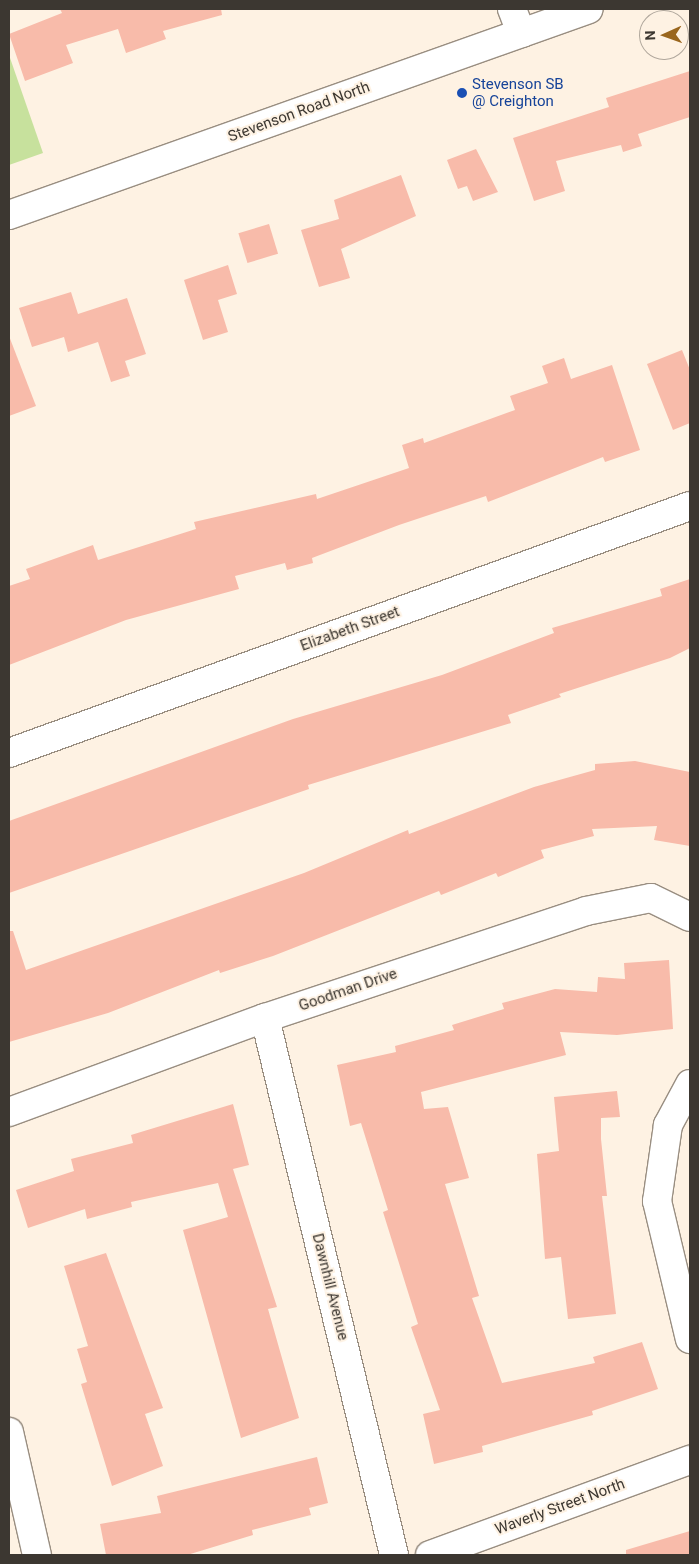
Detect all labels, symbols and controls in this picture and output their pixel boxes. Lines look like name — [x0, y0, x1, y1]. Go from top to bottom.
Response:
north arrow — [639, 10, 689, 60]
text: N — [642, 30, 658, 41]
place label: Stevenson SB @ Creighton — [472, 75, 564, 110]
street label: Stevenson Road North — [226, 78, 372, 146]
marker: Stevenson SB @ Creighton — [456, 87, 468, 99]
street label: Elizabeth Street — [298, 603, 402, 655]
street label: Goodman Drive — [296, 965, 400, 1015]
street label: Dawnhill Avenue — [308, 1232, 352, 1342]
street label: Waverly Street North — [493, 1475, 627, 1539]

